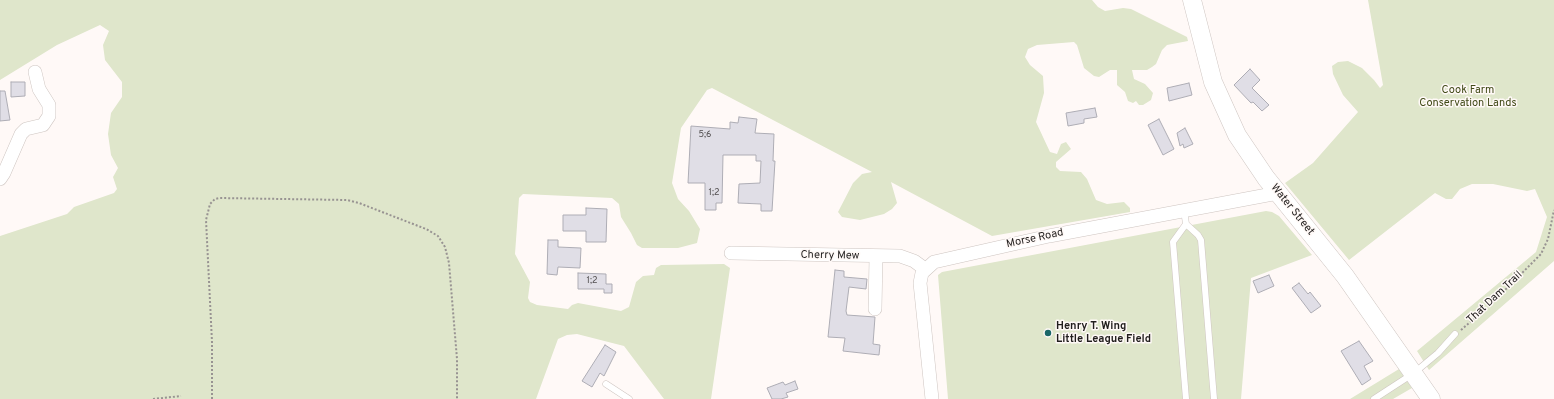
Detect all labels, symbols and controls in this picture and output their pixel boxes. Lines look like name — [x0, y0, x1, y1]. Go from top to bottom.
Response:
park label: Cook Farm Conservation Lands — [1419, 84, 1517, 110]
house number: 5;6 — [699, 130, 711, 140]
street label: Water Street — [1267, 182, 1317, 238]
house number: 1;2 — [709, 188, 719, 198]
street label: Morse Road — [1005, 227, 1065, 251]
street label: Cherry Mew — [800, 249, 860, 263]
street label: That Dam Trail — [1464, 269, 1526, 327]
house number: 1;2 — [587, 276, 597, 286]
place label: Henry T. Wing Little League Field — [1056, 320, 1151, 346]
marker: Henry T. Wing Little League Field — [1043, 328, 1053, 338]

